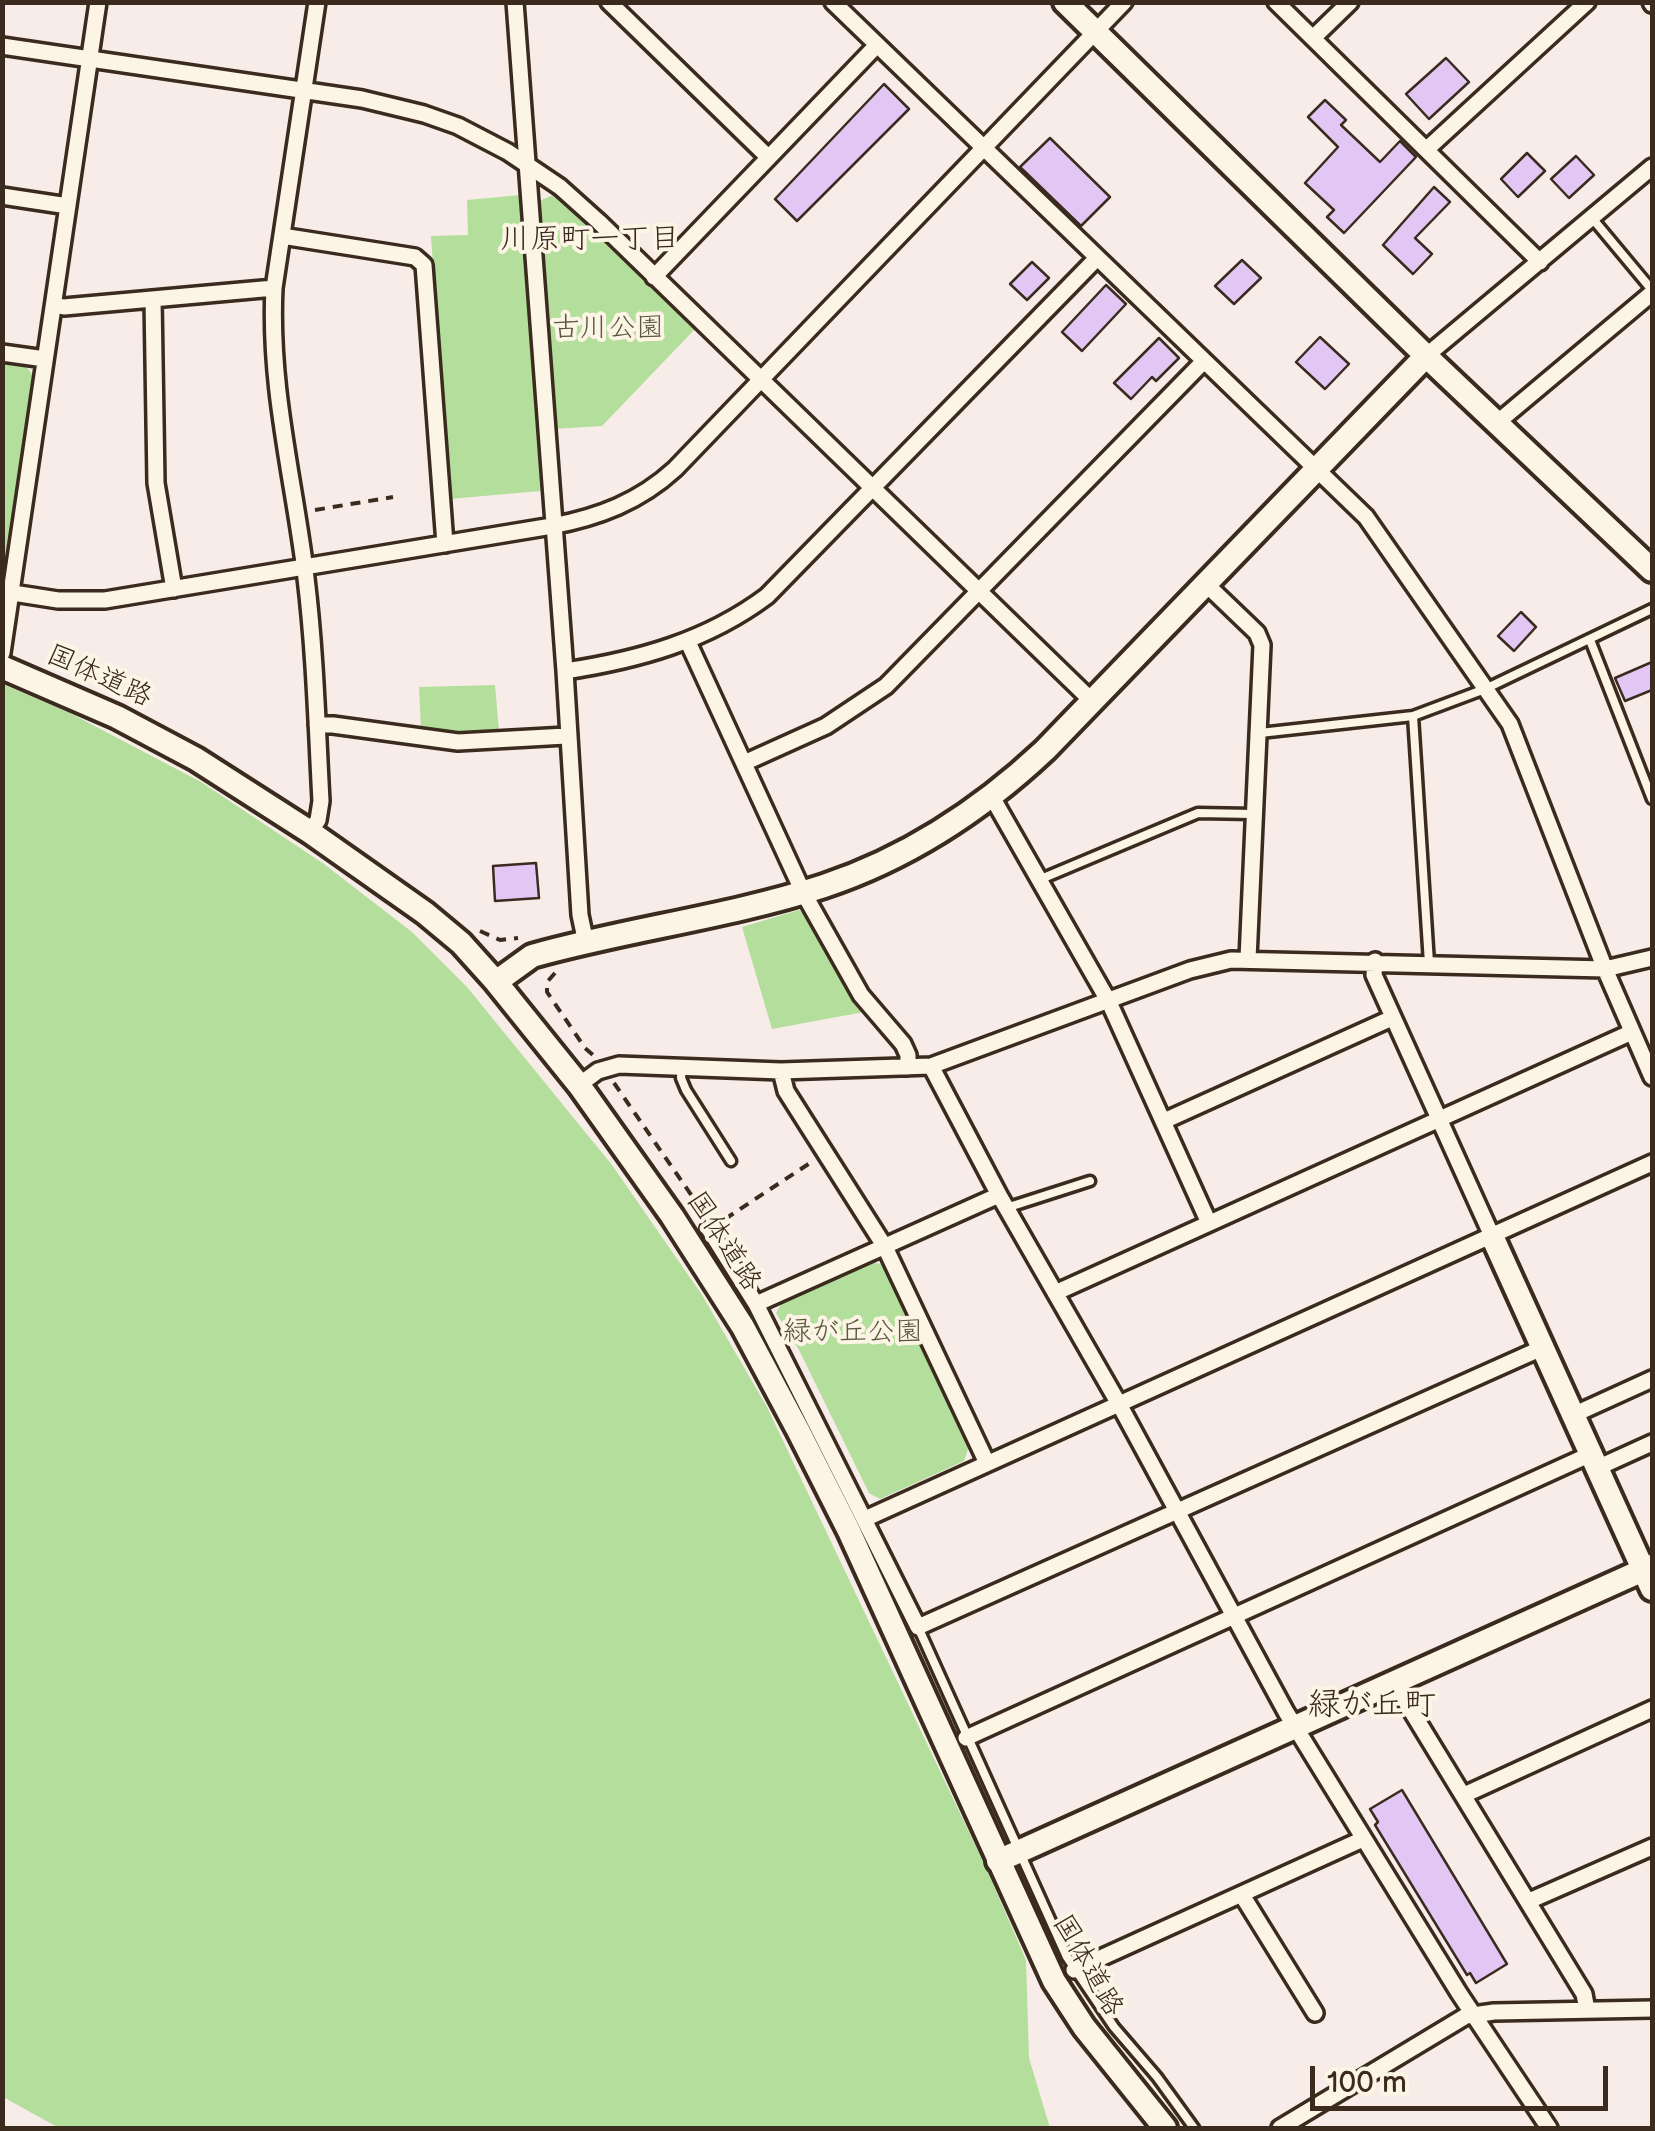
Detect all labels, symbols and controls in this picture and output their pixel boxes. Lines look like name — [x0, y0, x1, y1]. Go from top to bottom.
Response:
district label: 川原町一丁目 — [500, 222, 680, 258]
park label: 古川公園 — [552, 312, 664, 346]
street label: 国体道路 — [41, 639, 157, 715]
street label: 国体道路 — [678, 1186, 768, 1298]
park label: 緑が丘公園 — [783, 1316, 923, 1350]
district label: 緑が丘町 — [1308, 1687, 1436, 1725]
street label: 国体道路 — [1044, 1909, 1130, 2023]
scale bar — [1315, 2046, 1612, 2108]
text: 100 m — [1327, 2065, 1407, 2101]

